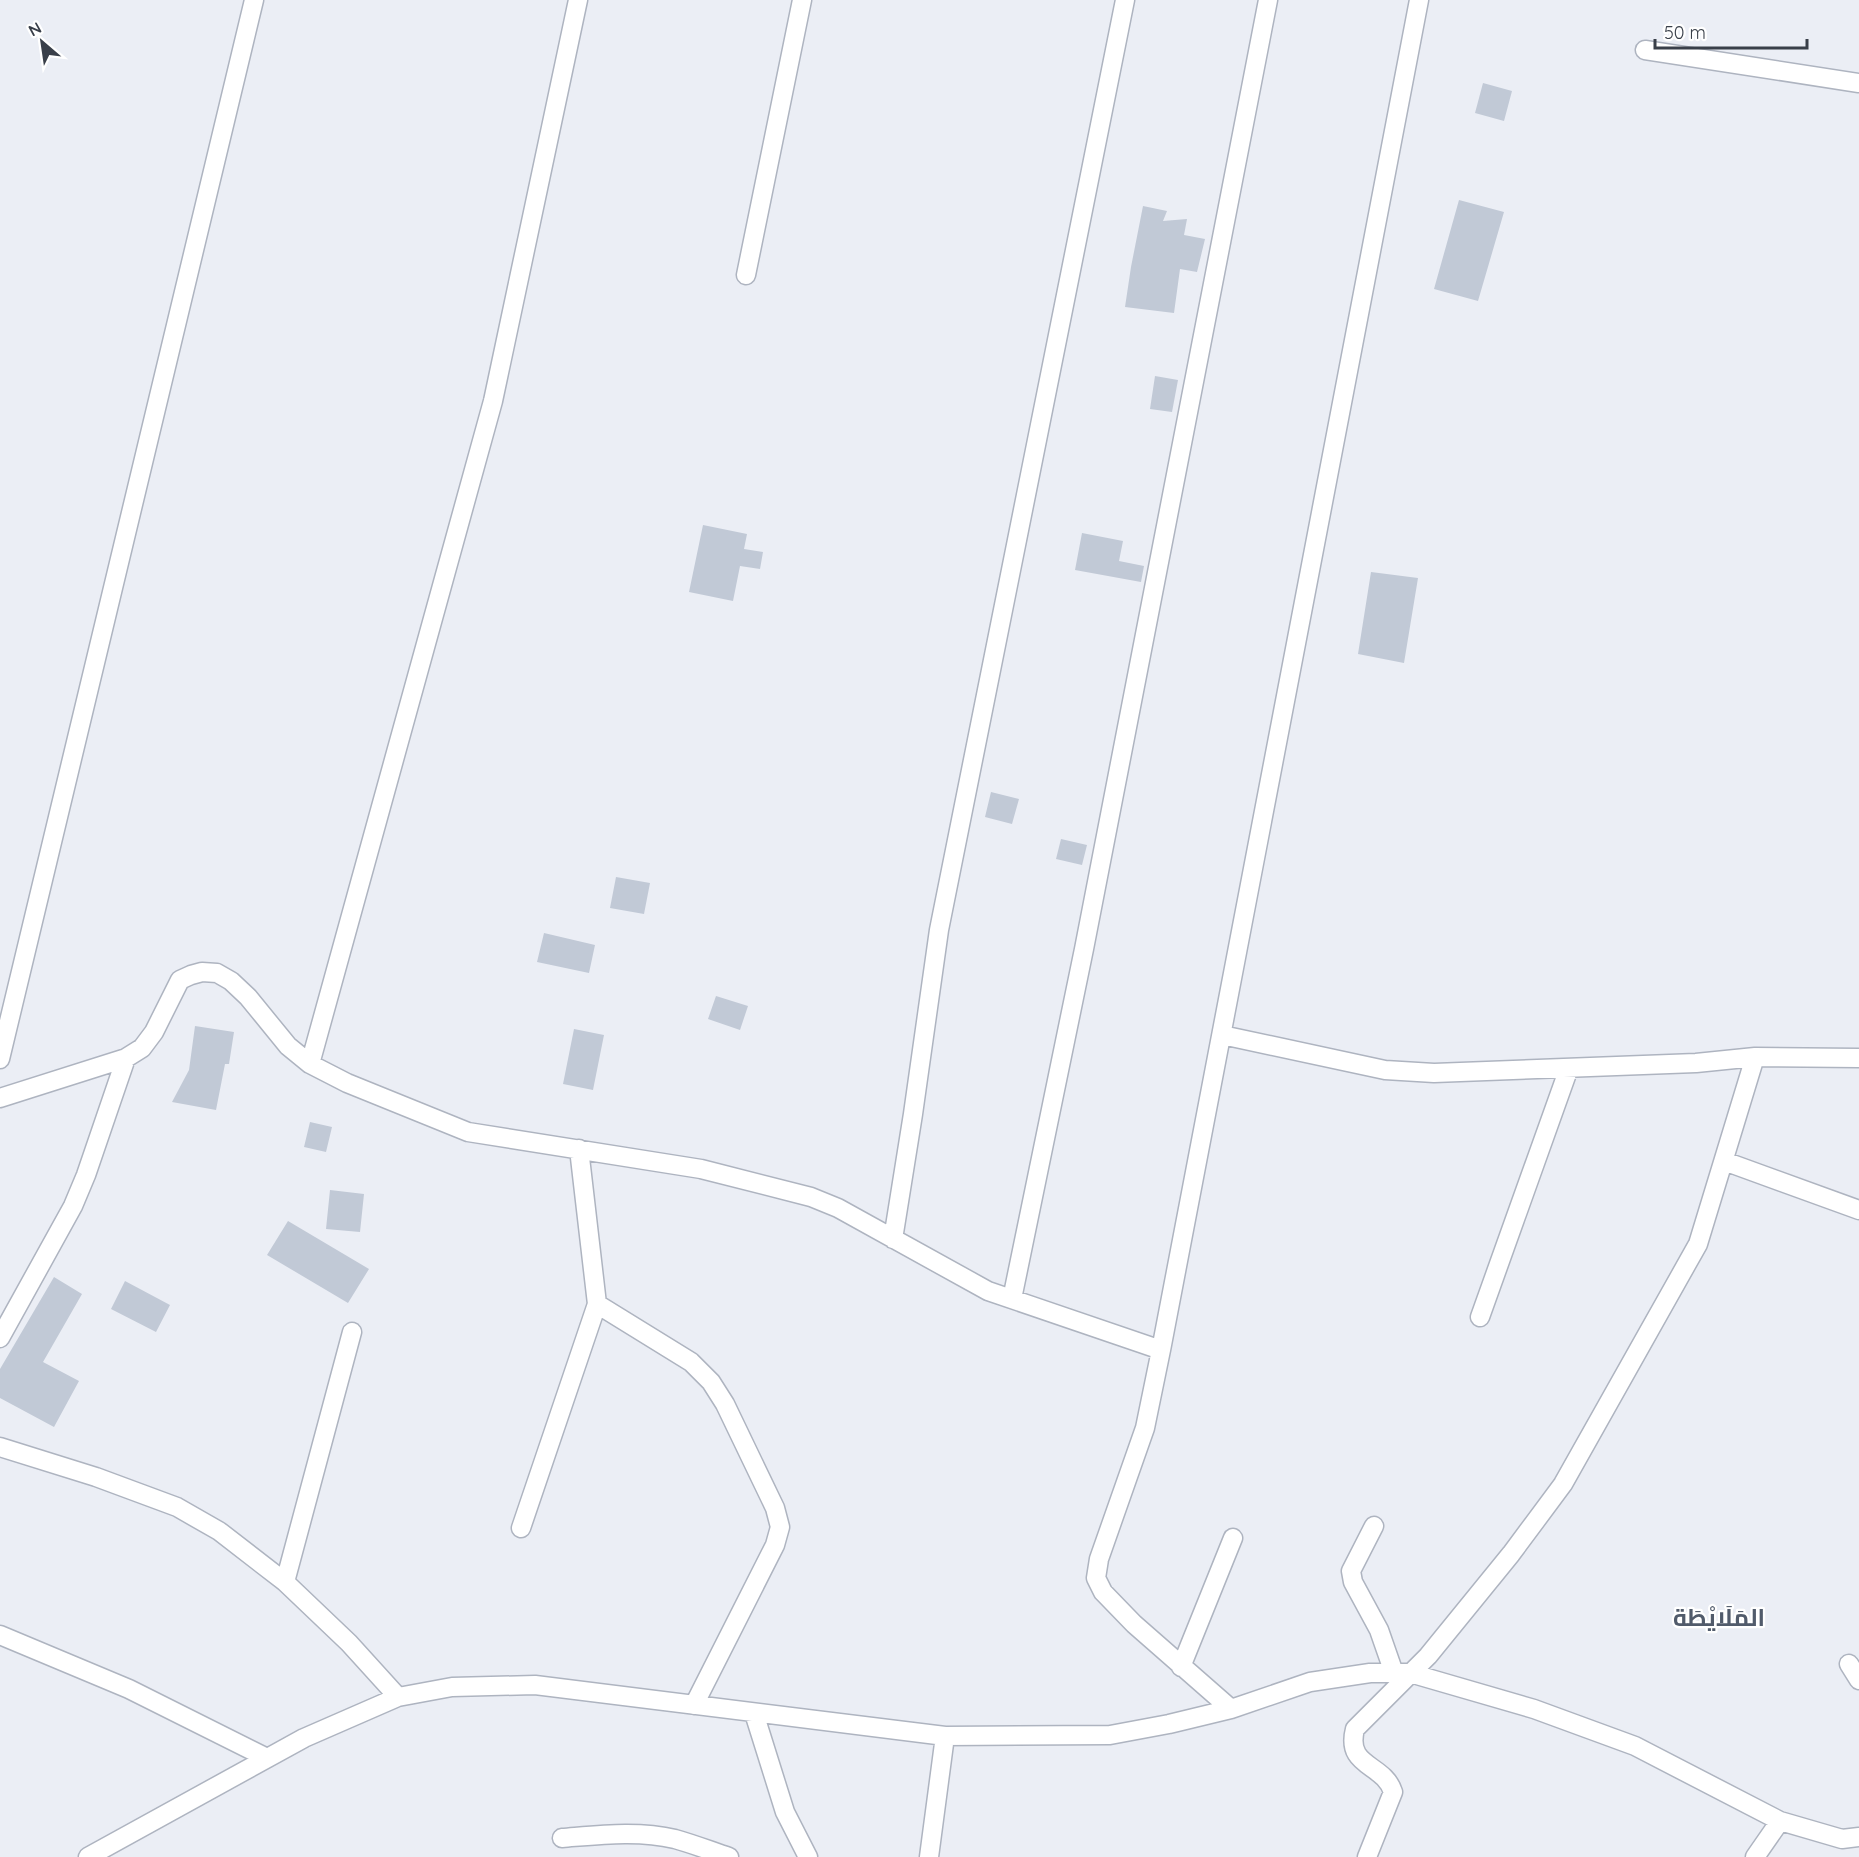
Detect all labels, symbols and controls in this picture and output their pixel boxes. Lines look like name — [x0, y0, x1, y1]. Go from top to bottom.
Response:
north arrow — [12, 12, 72, 72]
scale bar — [1655, 12, 1806, 50]
text: N — [25, 17, 45, 40]
text: 50 m — [1664, 21, 1706, 44]
district label: المَلَايْطَة — [1673, 1602, 1765, 1632]

